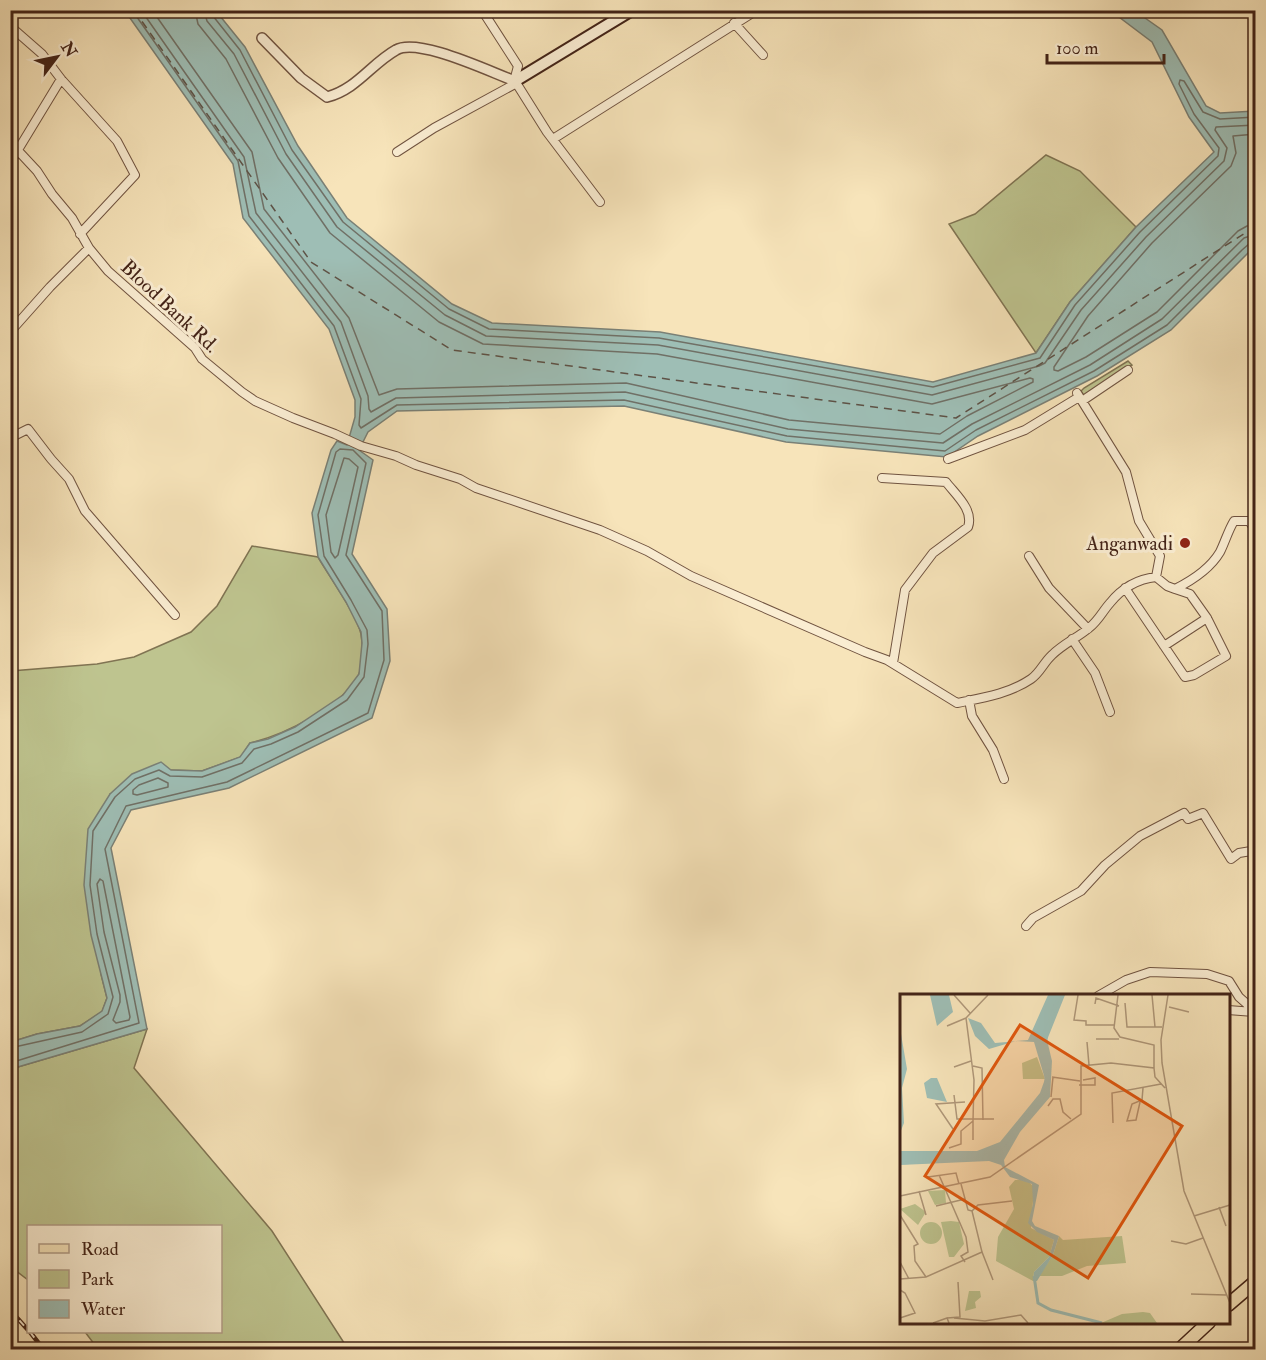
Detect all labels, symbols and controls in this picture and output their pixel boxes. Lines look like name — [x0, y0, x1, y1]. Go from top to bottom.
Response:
north arrow — [27, 27, 87, 87]
scale bar — [1047, 27, 1164, 65]
text: N — [56, 37, 82, 62]
text: 100 m — [1056, 37, 1099, 60]
street label: Blood Bank Rd. — [116, 255, 224, 358]
place label: Anganwadi — [1085, 531, 1173, 556]
marker: Anganwadi — [1178, 536, 1192, 550]
inset map — [900, 994, 1230, 1324]
legend — [27, 1225, 222, 1333]
text: Road — [81, 1238, 119, 1261]
text: Park — [81, 1268, 114, 1291]
text: Water — [80, 1298, 125, 1321]

